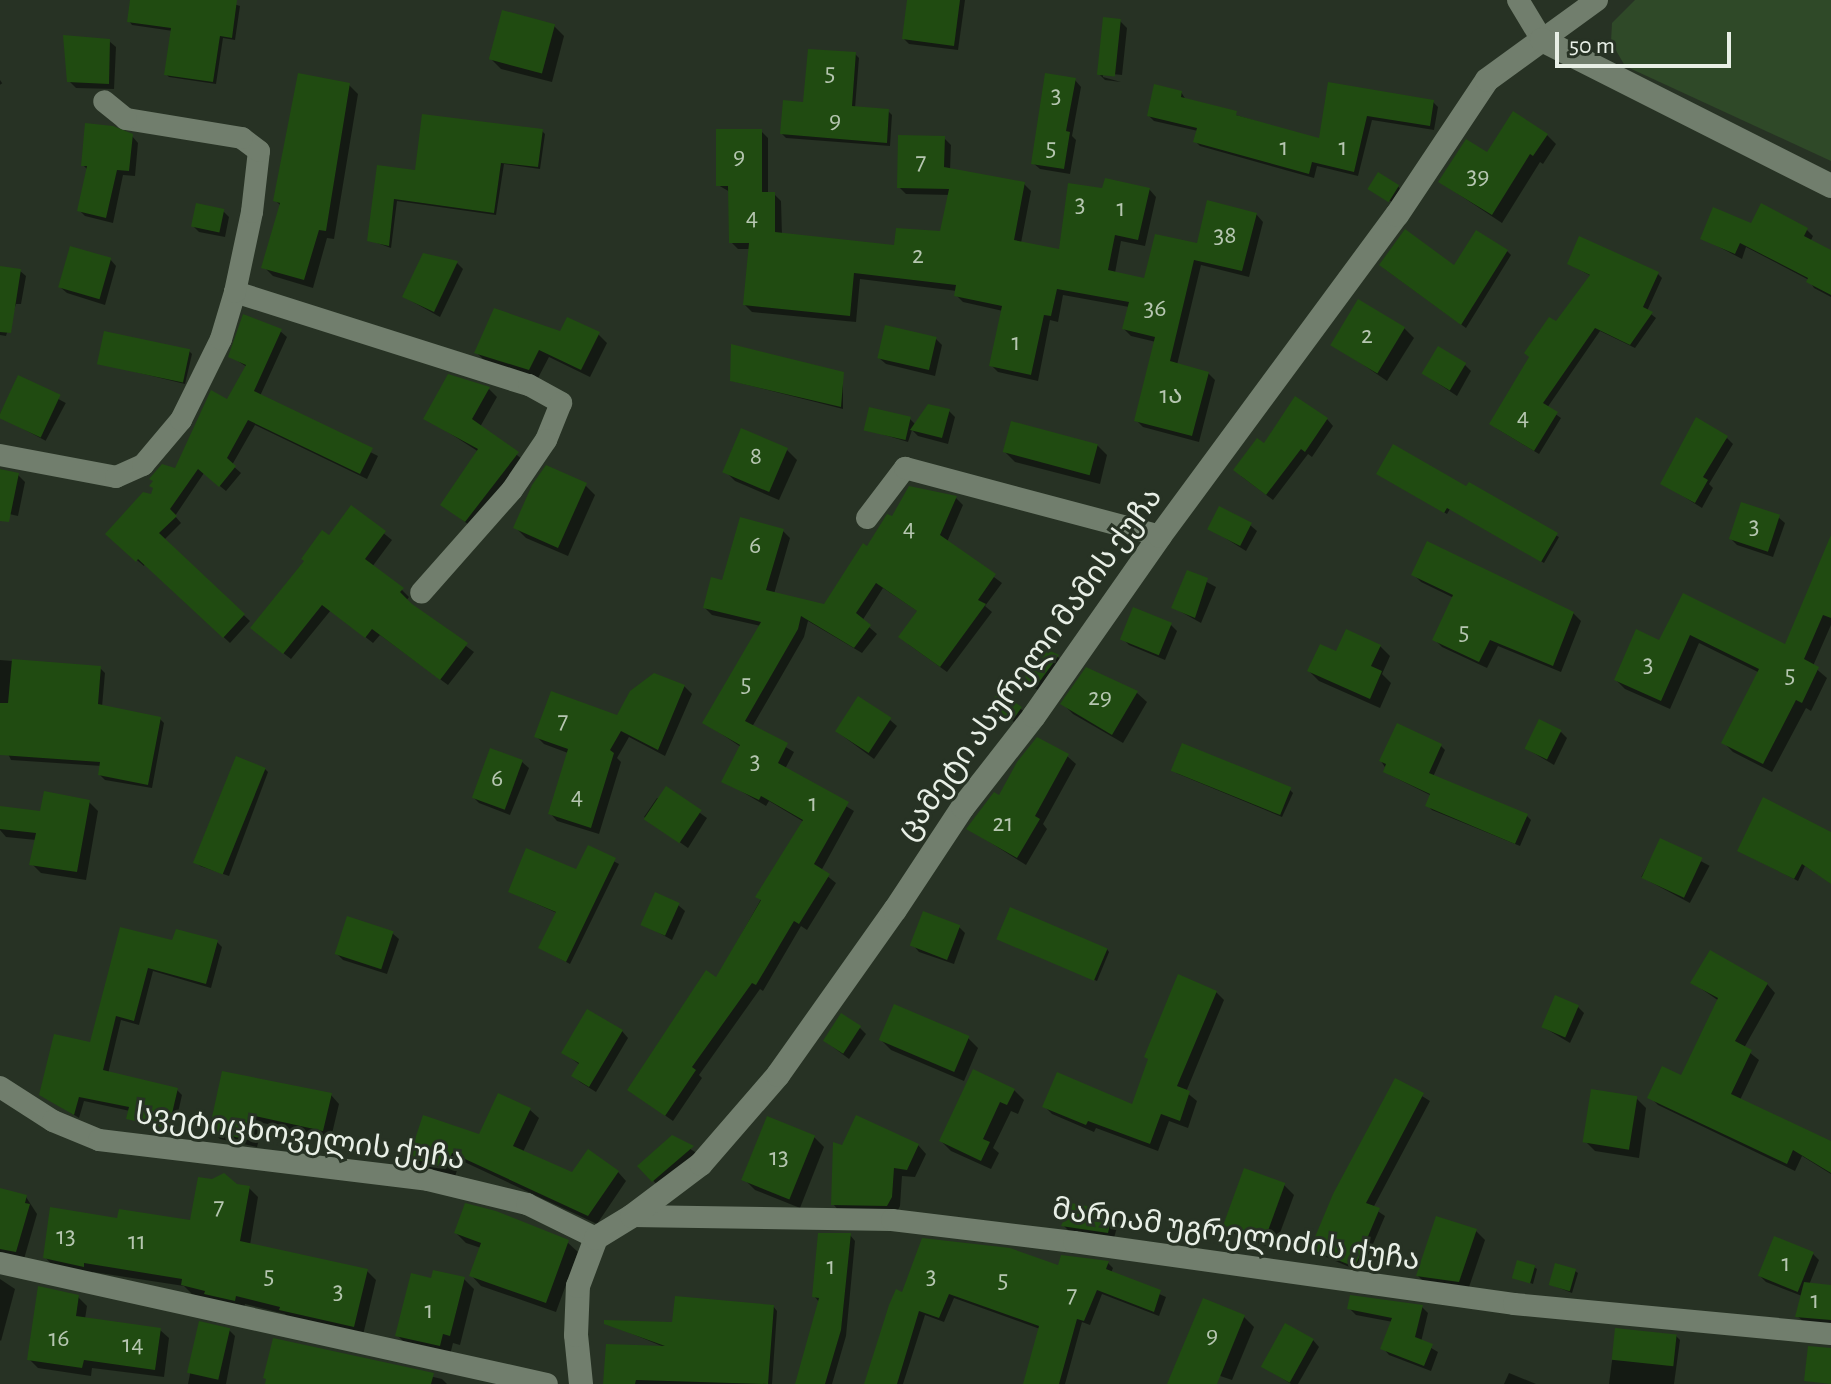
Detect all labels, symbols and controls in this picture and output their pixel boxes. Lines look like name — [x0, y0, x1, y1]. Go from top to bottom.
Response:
scale bar — [1559, 16, 1735, 66]
text: 50 m — [1569, 34, 1615, 58]
house number: 5 — [825, 57, 835, 89]
house number: 3 — [1051, 80, 1061, 112]
house number: 9 — [829, 105, 841, 137]
house number: 5 — [1046, 132, 1056, 164]
house number: 1 — [1280, 132, 1288, 164]
house number: 1 — [1339, 132, 1347, 164]
house number: 9 — [733, 141, 745, 173]
house number: 7 — [916, 146, 926, 178]
house number: 39 — [1467, 161, 1489, 193]
house number: 3 — [1075, 189, 1085, 221]
house number: 1 — [1117, 193, 1125, 225]
house number: 4 — [746, 202, 758, 234]
house number: 38 — [1213, 220, 1237, 252]
house number: 2 — [912, 240, 924, 272]
house number: 36 — [1144, 293, 1166, 325]
house number: 2 — [1361, 320, 1373, 352]
house number: 1 — [1012, 327, 1020, 359]
house number: 1ა — [1159, 380, 1183, 412]
house number: 4 — [1517, 402, 1529, 434]
house number: 8 — [750, 441, 762, 473]
street label: ცამეტი ასურელი მამის ქუჩა — [890, 480, 1170, 848]
house number: 3 — [1749, 511, 1759, 543]
house number: 4 — [903, 513, 915, 545]
house number: 6 — [749, 530, 761, 562]
house number: 5 — [1459, 616, 1469, 648]
house number: 3 — [1643, 649, 1653, 681]
house number: 5 — [1785, 659, 1795, 691]
house number: 5 — [741, 668, 751, 700]
house number: 29 — [1088, 682, 1112, 714]
house number: 7 — [558, 705, 568, 737]
house number: 3 — [750, 746, 760, 778]
house number: 6 — [491, 763, 503, 795]
house number: 4 — [571, 781, 583, 813]
house number: 1 — [809, 788, 817, 820]
house number: 21 — [993, 808, 1013, 840]
street label: სვეტიცხოველის ქუჩა — [133, 1096, 467, 1178]
house number: 13 — [769, 1142, 789, 1174]
house number: 7 — [214, 1191, 224, 1223]
street label: მარიამ უგრელიძის ქუჩა — [1050, 1191, 1422, 1279]
house number: 13 — [56, 1221, 76, 1253]
house number: 11 — [128, 1226, 146, 1258]
house number: 1 — [1782, 1248, 1790, 1280]
house number: 1 — [827, 1251, 835, 1283]
house number: 5 — [264, 1260, 274, 1292]
house number: 3 — [926, 1261, 936, 1293]
house number: 5 — [998, 1264, 1008, 1296]
house number: 3 — [333, 1276, 343, 1308]
house number: 7 — [1067, 1279, 1077, 1311]
house number: 1 — [1811, 1285, 1819, 1317]
house number: 1 — [425, 1295, 433, 1327]
house number: 9 — [1206, 1320, 1218, 1352]
house number: 16 — [48, 1323, 70, 1355]
house number: 14 — [122, 1329, 144, 1361]

